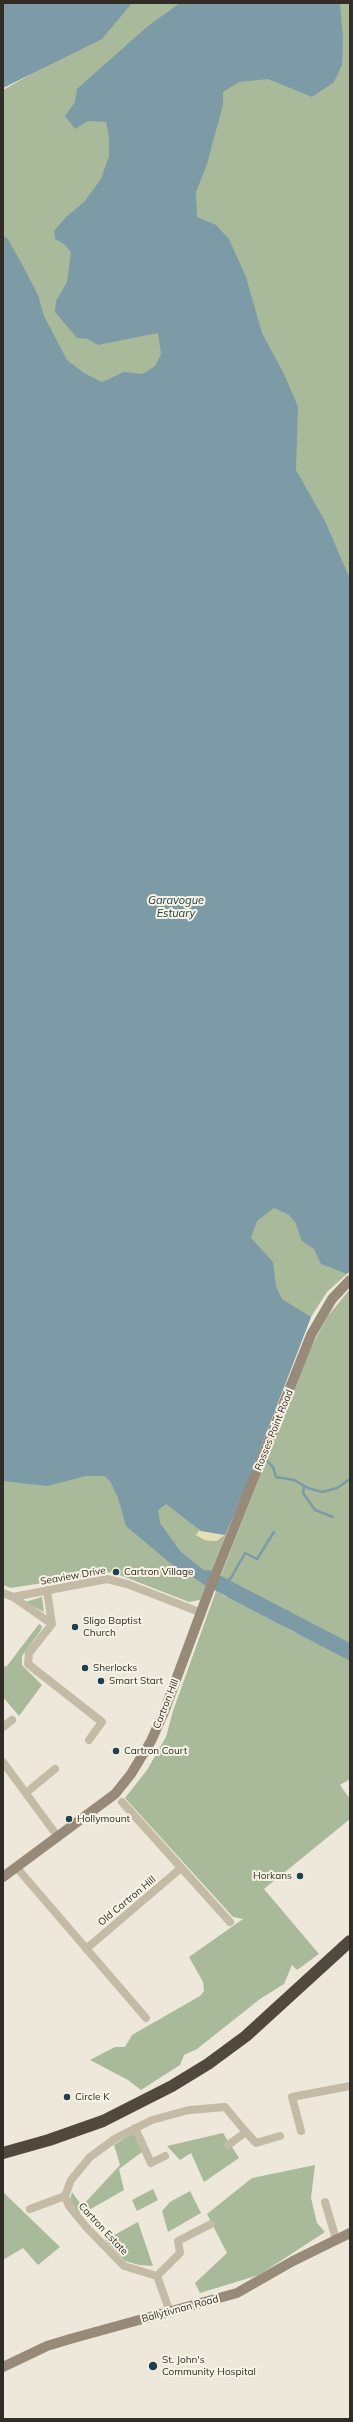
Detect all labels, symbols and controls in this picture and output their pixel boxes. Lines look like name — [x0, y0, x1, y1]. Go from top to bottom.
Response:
water label: Garavogue Estuary — [148, 894, 204, 920]
street label: Rosses Point Road — [252, 1388, 296, 1472]
street label: Seaview Drive — [39, 1564, 107, 1588]
place label: Cartron Village — [124, 1566, 193, 1578]
marker: Cartron Village — [111, 1567, 121, 1577]
place label: Sligo Baptist Church — [83, 1615, 141, 1638]
marker: Sligo Baptist Church — [70, 1622, 80, 1632]
place label: Sherlocks — [93, 1662, 137, 1674]
marker: Sherlocks — [80, 1663, 90, 1673]
place label: Smart Start — [109, 1675, 163, 1687]
marker: Smart Start — [96, 1676, 106, 1686]
street label: Cartron Hill — [151, 1677, 181, 1731]
place label: Cartron Court — [124, 1745, 187, 1757]
marker: Cartron Court — [111, 1746, 121, 1756]
place label: Hollymount — [77, 1813, 130, 1825]
marker: Hollymount — [64, 1814, 74, 1824]
place label: Horkans — [253, 1870, 292, 1882]
marker: Horkans — [295, 1871, 305, 1881]
street label: Old Cartron Hill — [96, 1873, 158, 1929]
place label: Circle K — [75, 2091, 110, 2103]
marker: Circle K — [62, 2092, 72, 2102]
street label: Cartron Estate — [76, 2200, 130, 2258]
street label: Ballytivnan Road — [140, 2293, 220, 2325]
place label: St. John's Community Hospital — [162, 2354, 256, 2378]
marker: St. John's Community Hospital — [147, 2360, 159, 2372]

